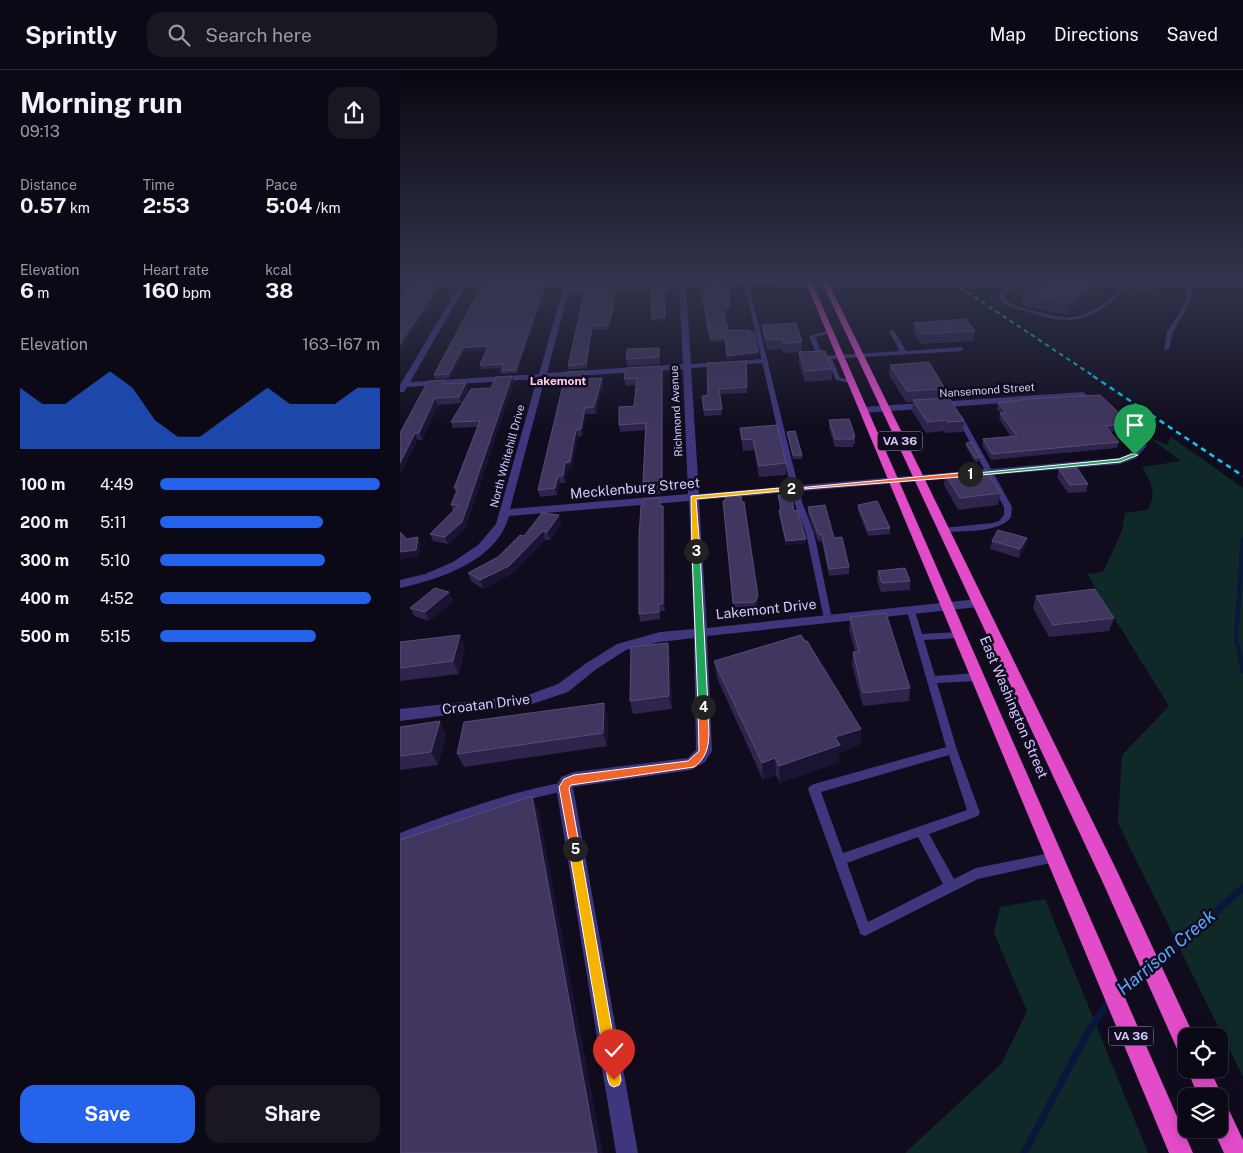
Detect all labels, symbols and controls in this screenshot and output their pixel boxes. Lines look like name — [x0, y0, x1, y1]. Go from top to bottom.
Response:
search box — [147, 12, 497, 57]
text: Sprintly — [25, 21, 117, 49]
icon: search — [165, 21, 193, 49]
text: Search here — [205, 24, 312, 46]
text: Map — [989, 24, 1026, 45]
text: Directions — [1054, 24, 1139, 45]
text: Saved — [1167, 24, 1218, 45]
text: Morning run — [20, 86, 183, 119]
button: share — [328, 87, 380, 139]
text: 09:13 — [20, 122, 60, 141]
text: Distance — [20, 177, 77, 193]
text: Time — [143, 177, 175, 193]
text: Pace — [265, 177, 297, 193]
text: 0.57 — [20, 193, 67, 218]
text: 2:53 — [143, 193, 190, 218]
text: 5:04 — [265, 193, 312, 218]
text: km — [67, 200, 90, 216]
text: /km — [312, 200, 341, 216]
text: Elevation — [20, 262, 79, 278]
text: Heart rate — [143, 262, 209, 278]
text: kcal — [265, 262, 292, 278]
text: 6 — [20, 278, 34, 303]
text: 160 — [143, 278, 179, 303]
text: 38 — [265, 278, 293, 303]
text: m — [34, 285, 49, 301]
text: bpm — [179, 285, 211, 301]
text: Elevation — [20, 335, 88, 354]
text: 163–167 m — [302, 335, 380, 354]
street label: Richmond Avenue — [668, 365, 684, 457]
district label: Lakemont — [530, 374, 586, 388]
street label: Nansemond Street — [939, 381, 1035, 399]
street label: North Whitehill Drive — [487, 403, 527, 509]
pin — [1114, 404, 1156, 455]
icon: arrive — [1121, 411, 1149, 439]
road number: VA 36 — [878, 432, 922, 451]
pin: 1 — [958, 462, 982, 486]
text: 1 — [968, 466, 974, 482]
street label: Mecklenburg Street — [569, 474, 701, 502]
text: 100 m — [20, 475, 65, 494]
text: 4:49 — [100, 475, 134, 494]
pin: 2 — [778, 476, 804, 502]
text: 2 — [787, 481, 796, 497]
text: 200 m — [20, 513, 69, 532]
text: 5:11 — [100, 513, 127, 532]
pin: 3 — [684, 538, 708, 564]
text: 3 — [692, 543, 701, 559]
text: 300 m — [20, 551, 69, 570]
text: 5:10 — [100, 551, 130, 570]
text: 400 m — [20, 589, 69, 608]
text: 4:52 — [100, 589, 133, 608]
street label: Lakemont Drive — [715, 596, 817, 622]
text: 500 m — [20, 627, 69, 646]
text: 5:15 — [100, 627, 131, 646]
street label: East Washington Street — [977, 633, 1051, 781]
street label: Croatan Drive — [441, 691, 531, 717]
pin: 4 — [690, 694, 716, 720]
text: 4 — [699, 699, 708, 715]
pin: 5 — [562, 836, 588, 862]
text: 5 — [571, 841, 580, 857]
water label: Harrison Creek — [1113, 905, 1220, 999]
road number: VA 36 — [1108, 1026, 1154, 1046]
map controls — [1178, 1028, 1228, 1138]
button: locate — [1178, 1028, 1228, 1078]
pin — [593, 1029, 635, 1080]
icon: check — [600, 1036, 628, 1064]
button: Save — [20, 1085, 195, 1143]
button: Share — [205, 1085, 380, 1143]
button: layers — [1178, 1088, 1228, 1138]

